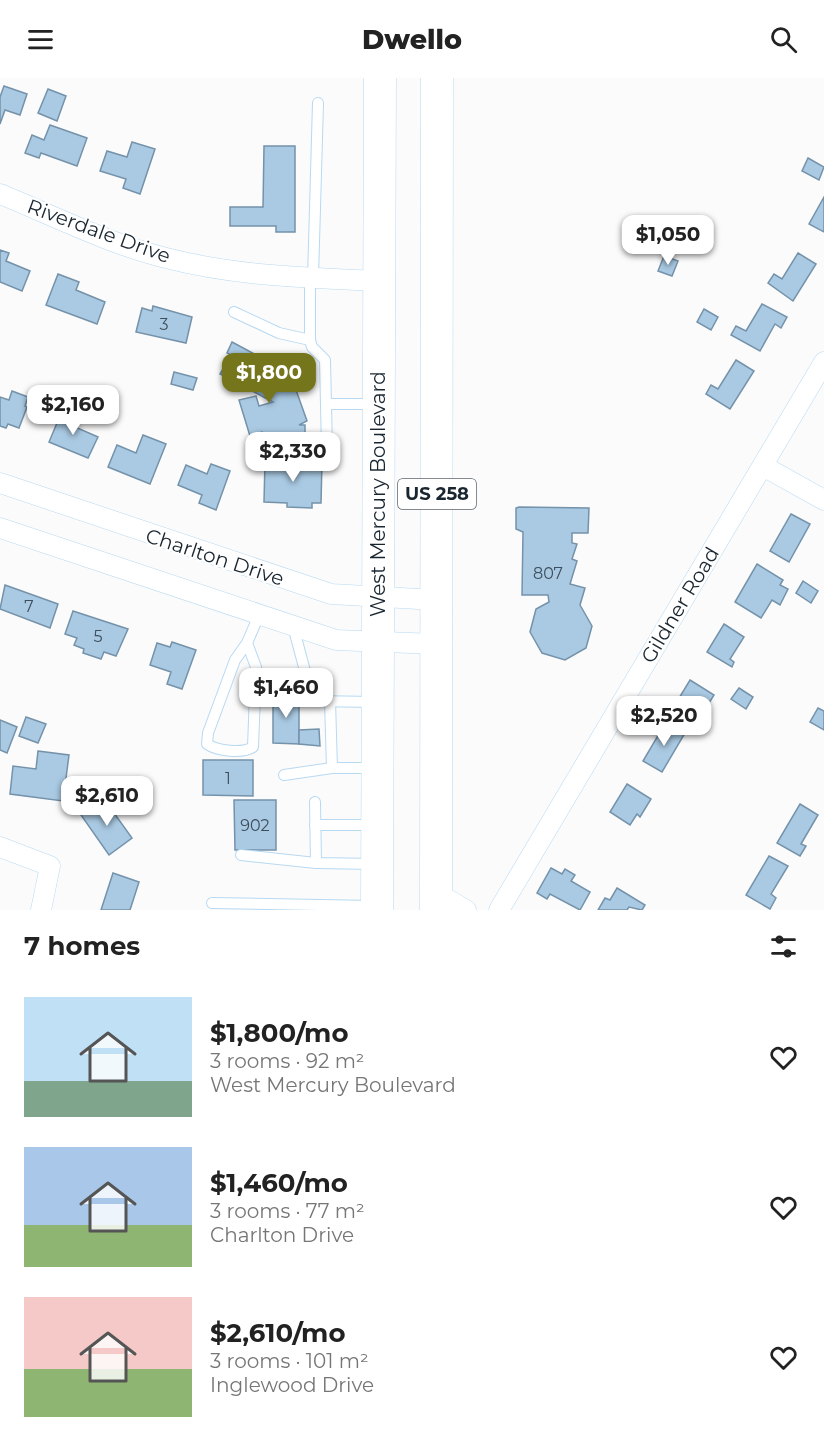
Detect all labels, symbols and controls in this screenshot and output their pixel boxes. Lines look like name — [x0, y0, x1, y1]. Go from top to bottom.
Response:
icon: menu — [24, 23, 57, 56]
text: Dwello — [362, 23, 462, 56]
icon: search — [767, 23, 800, 56]
street label: Riverdale Drive — [24, 194, 174, 268]
pin: $1,050 — [619, 215, 717, 266]
text: $1,050 — [636, 222, 700, 246]
house number: 3 — [159, 315, 169, 334]
pin: $1,800 — [220, 353, 318, 404]
text: $1,800 — [236, 360, 302, 384]
street label: West Mercury Boulevard — [366, 371, 390, 617]
pin: $2,160 — [24, 385, 122, 436]
text: $2,160 — [41, 392, 105, 416]
pin: $2,330 — [244, 432, 342, 483]
text: $2,330 — [259, 439, 327, 463]
road number: US 258 — [398, 479, 476, 509]
street label: Charlton Drive — [143, 523, 287, 591]
street label: Gildner Road — [636, 543, 724, 667]
house number: 807 — [533, 564, 563, 583]
house number: 7 — [24, 597, 34, 616]
house number: 5 — [93, 627, 103, 646]
pin: $1,460 — [237, 668, 335, 719]
text: $1,460 — [253, 675, 319, 699]
pin: $2,520 — [615, 696, 713, 747]
text: $2,520 — [630, 703, 698, 727]
house number: 1 — [225, 769, 231, 788]
pin: $2,610 — [58, 776, 156, 827]
text: $2,610 — [75, 783, 139, 807]
house number: 902 — [240, 816, 270, 835]
text: 7 homes — [24, 930, 140, 962]
icon: filters — [767, 930, 800, 963]
text: $1,800/mo — [210, 1017, 349, 1049]
icon: home — [72, 1021, 144, 1093]
icon: heart — [767, 1041, 800, 1074]
text: 3 rooms · 92 m² — [210, 1049, 364, 1073]
text: West Mercury Boulevard — [210, 1073, 456, 1097]
text: $1,460/mo — [210, 1167, 348, 1199]
icon: home — [72, 1171, 144, 1243]
icon: heart — [767, 1191, 800, 1224]
text: 3 rooms · 77 m² — [210, 1199, 365, 1223]
text: Charlton Drive — [210, 1223, 354, 1247]
text: $2,610/mo — [210, 1317, 346, 1349]
icon: home — [72, 1321, 144, 1393]
icon: heart — [767, 1341, 800, 1374]
text: 3 rooms · 101 m² — [210, 1349, 369, 1373]
text: Inglewood Drive — [210, 1373, 374, 1397]

